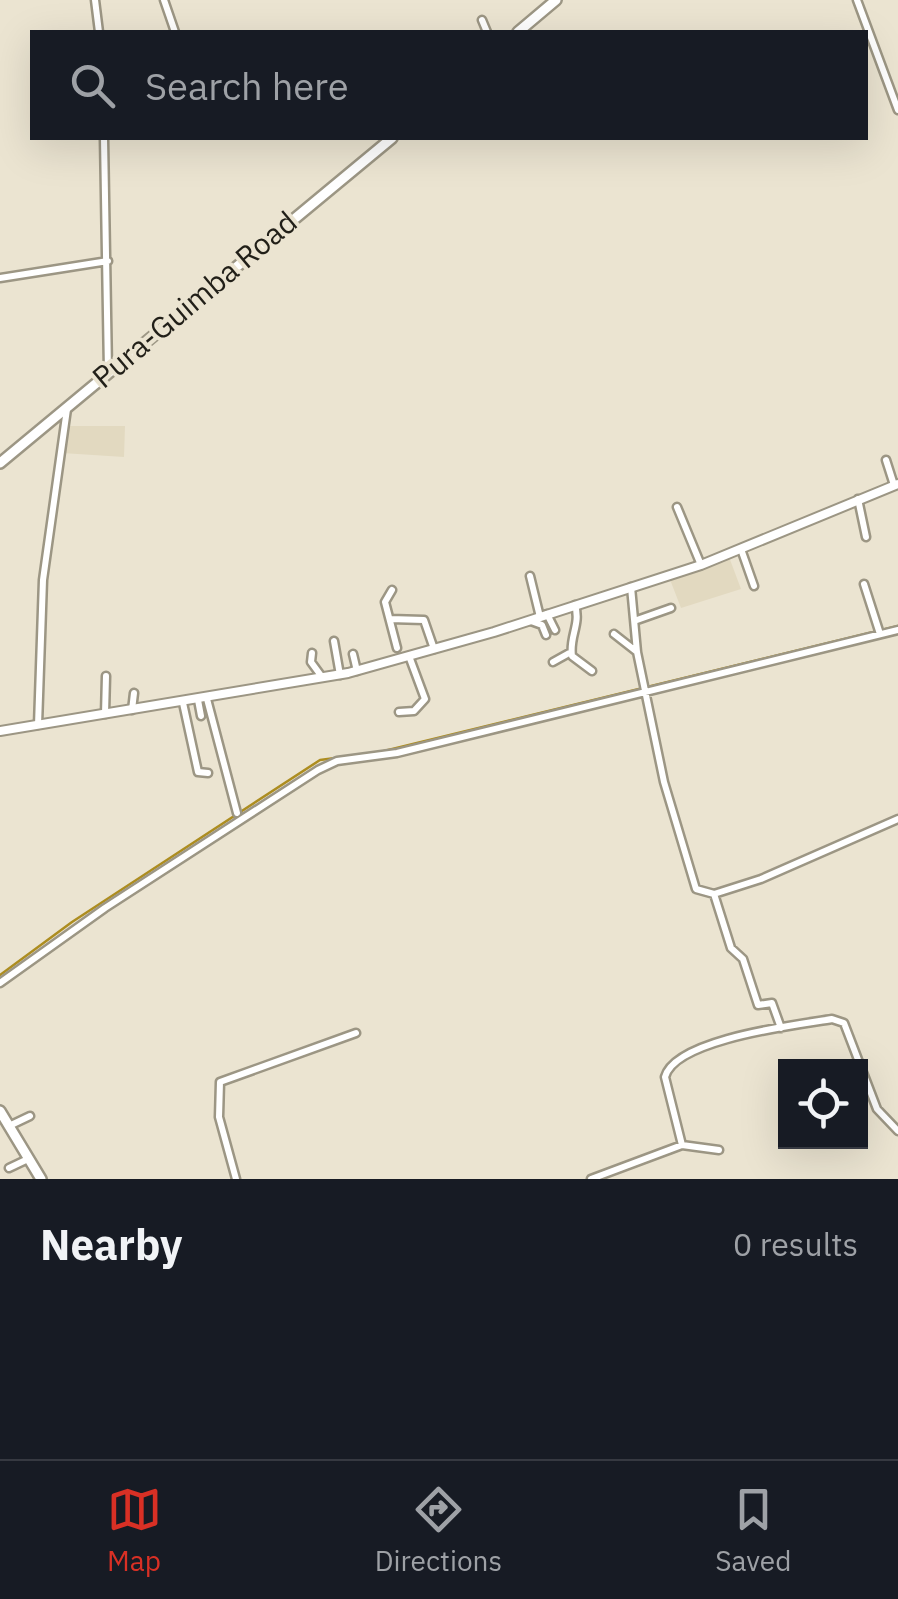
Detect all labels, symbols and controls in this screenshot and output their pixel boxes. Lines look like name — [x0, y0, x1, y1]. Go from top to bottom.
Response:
search box — [30, 30, 868, 140]
icon: search — [65, 58, 120, 113]
text: Search here — [145, 61, 349, 110]
street label: Pura-Guimba Road — [84, 202, 304, 396]
map controls — [778, 1059, 868, 1149]
button: locate — [778, 1059, 868, 1149]
text: Nearby — [40, 1217, 182, 1272]
text: 0 results — [733, 1223, 858, 1265]
tab: Map — [107, 1482, 162, 1579]
tab: Directions — [375, 1482, 502, 1579]
tab: Saved — [715, 1482, 791, 1579]

